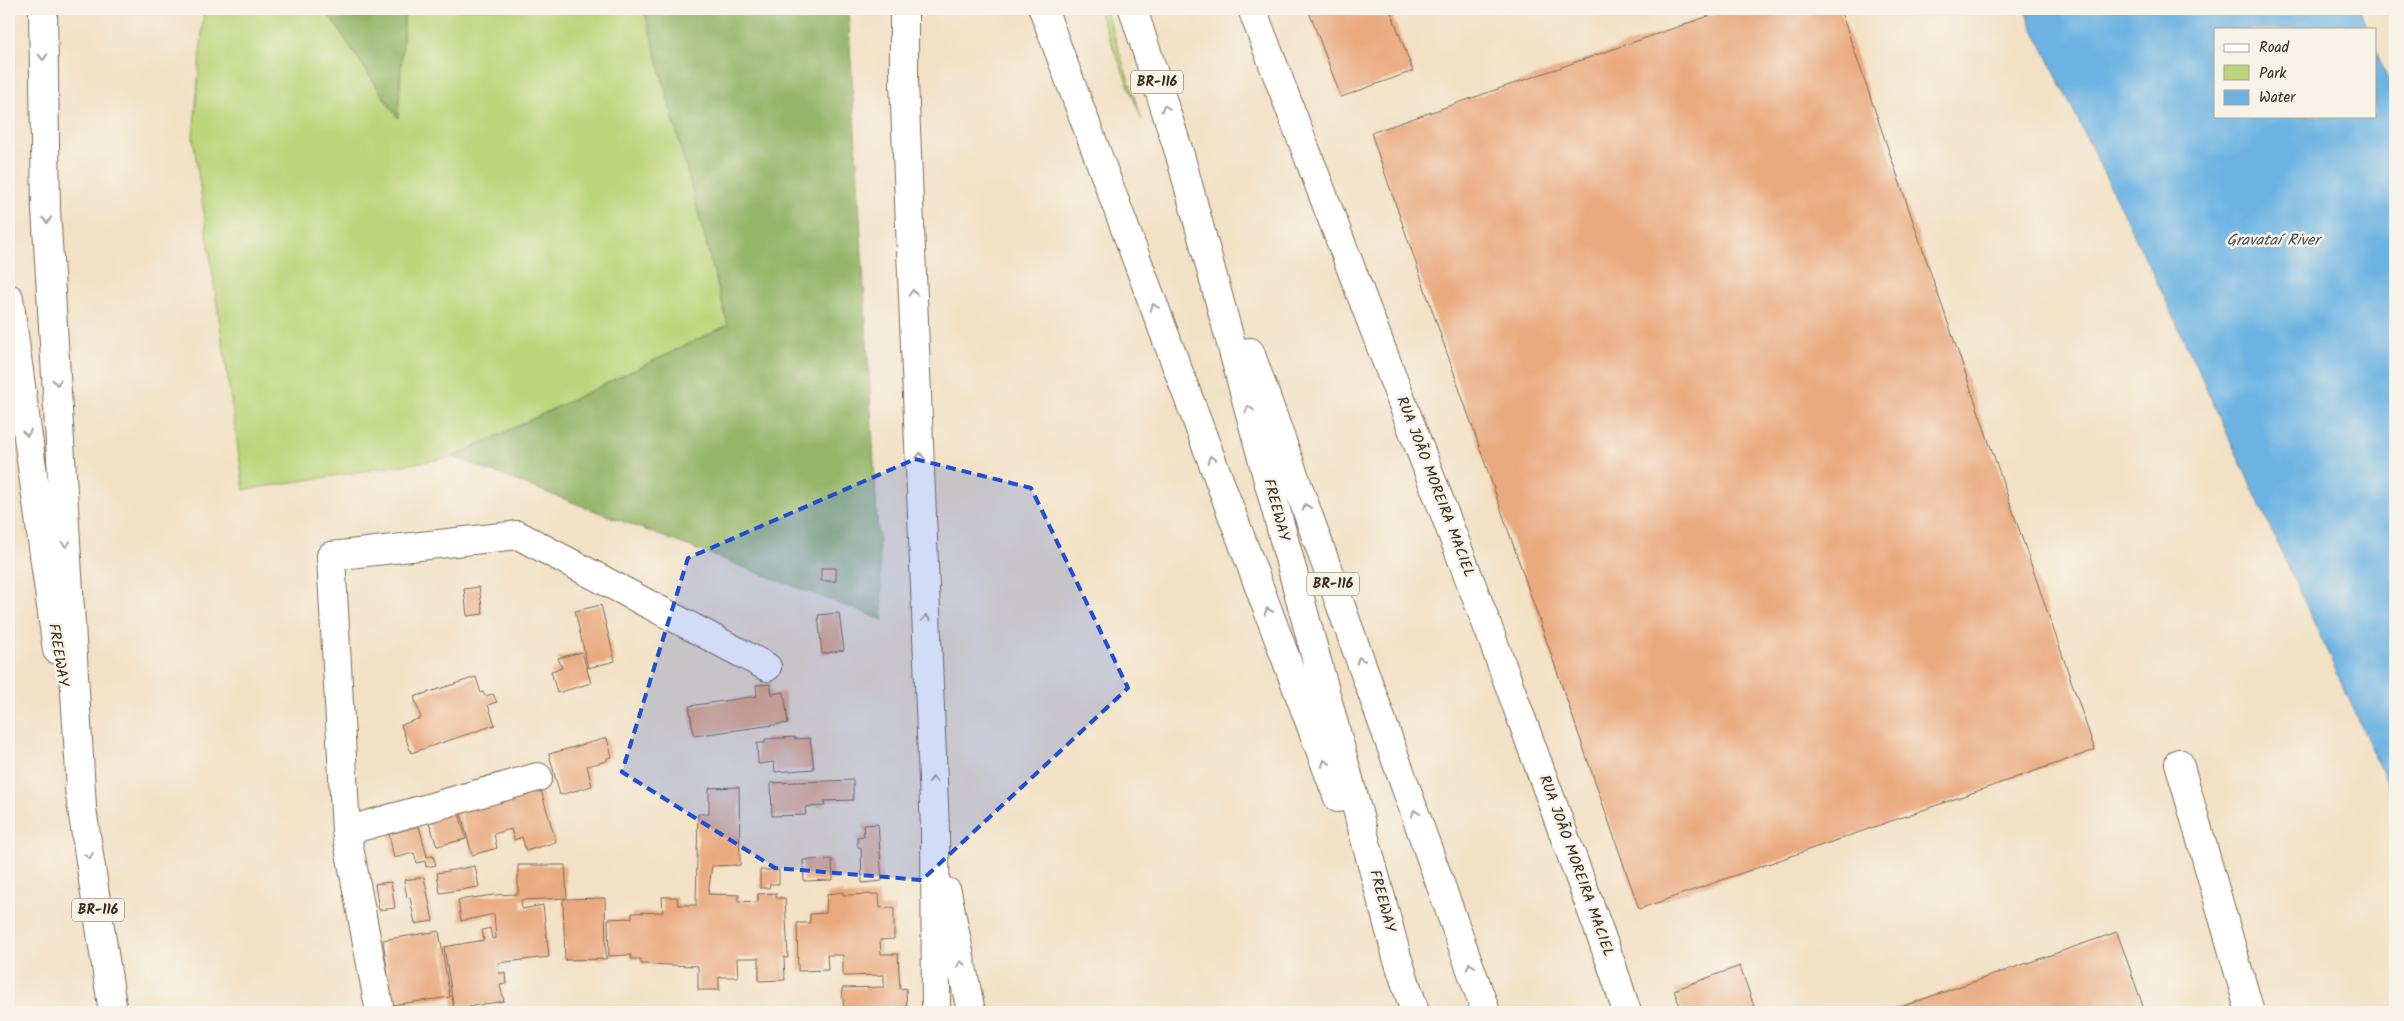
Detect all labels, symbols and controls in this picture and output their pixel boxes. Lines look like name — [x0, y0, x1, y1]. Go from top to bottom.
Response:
legend — [2214, 28, 2376, 118]
text: Road — [2259, 36, 2290, 60]
one-way arrow — [38, 54, 49, 62]
text: Park — [2259, 62, 2287, 86]
road number: BR-116 — [1131, 70, 1183, 94]
text: Water — [2259, 86, 2296, 110]
one-way arrow — [1161, 105, 1171, 113]
one-way arrow — [41, 216, 52, 224]
water label: Gravataí River — [2226, 228, 2323, 253]
one-way arrow — [907, 289, 918, 297]
one-way arrow — [1150, 303, 1160, 311]
one-way arrow — [51, 378, 62, 386]
street label: RUA JOÃO MOREIRA MACIEL — [1389, 393, 1481, 581]
one-way arrow — [1244, 405, 1254, 413]
one-way arrow — [21, 429, 32, 437]
one-way arrow — [914, 451, 925, 459]
one-way arrow — [1207, 455, 1217, 464]
street label: FREEWAY — [1256, 476, 1296, 545]
one-way arrow — [1302, 503, 1312, 512]
one-way arrow — [61, 541, 72, 549]
road number: BR-116 — [1307, 572, 1359, 596]
one-way arrow — [1264, 607, 1274, 616]
one-way arrow — [921, 614, 932, 622]
street label: FREEWAY — [41, 622, 75, 690]
one-way arrow — [1356, 656, 1366, 665]
one-way arrow — [1321, 760, 1331, 768]
street label: RUA JOÃO MOREIRA MACIEL — [1532, 772, 1620, 960]
one-way arrow — [928, 776, 939, 784]
one-way arrow — [1411, 810, 1421, 818]
one-way arrow — [84, 851, 94, 860]
street label: FREEWAY — [1362, 867, 1402, 936]
road number: BR-116 — [72, 898, 124, 922]
one-way arrow — [957, 960, 967, 969]
one-way arrow — [1466, 963, 1476, 971]

